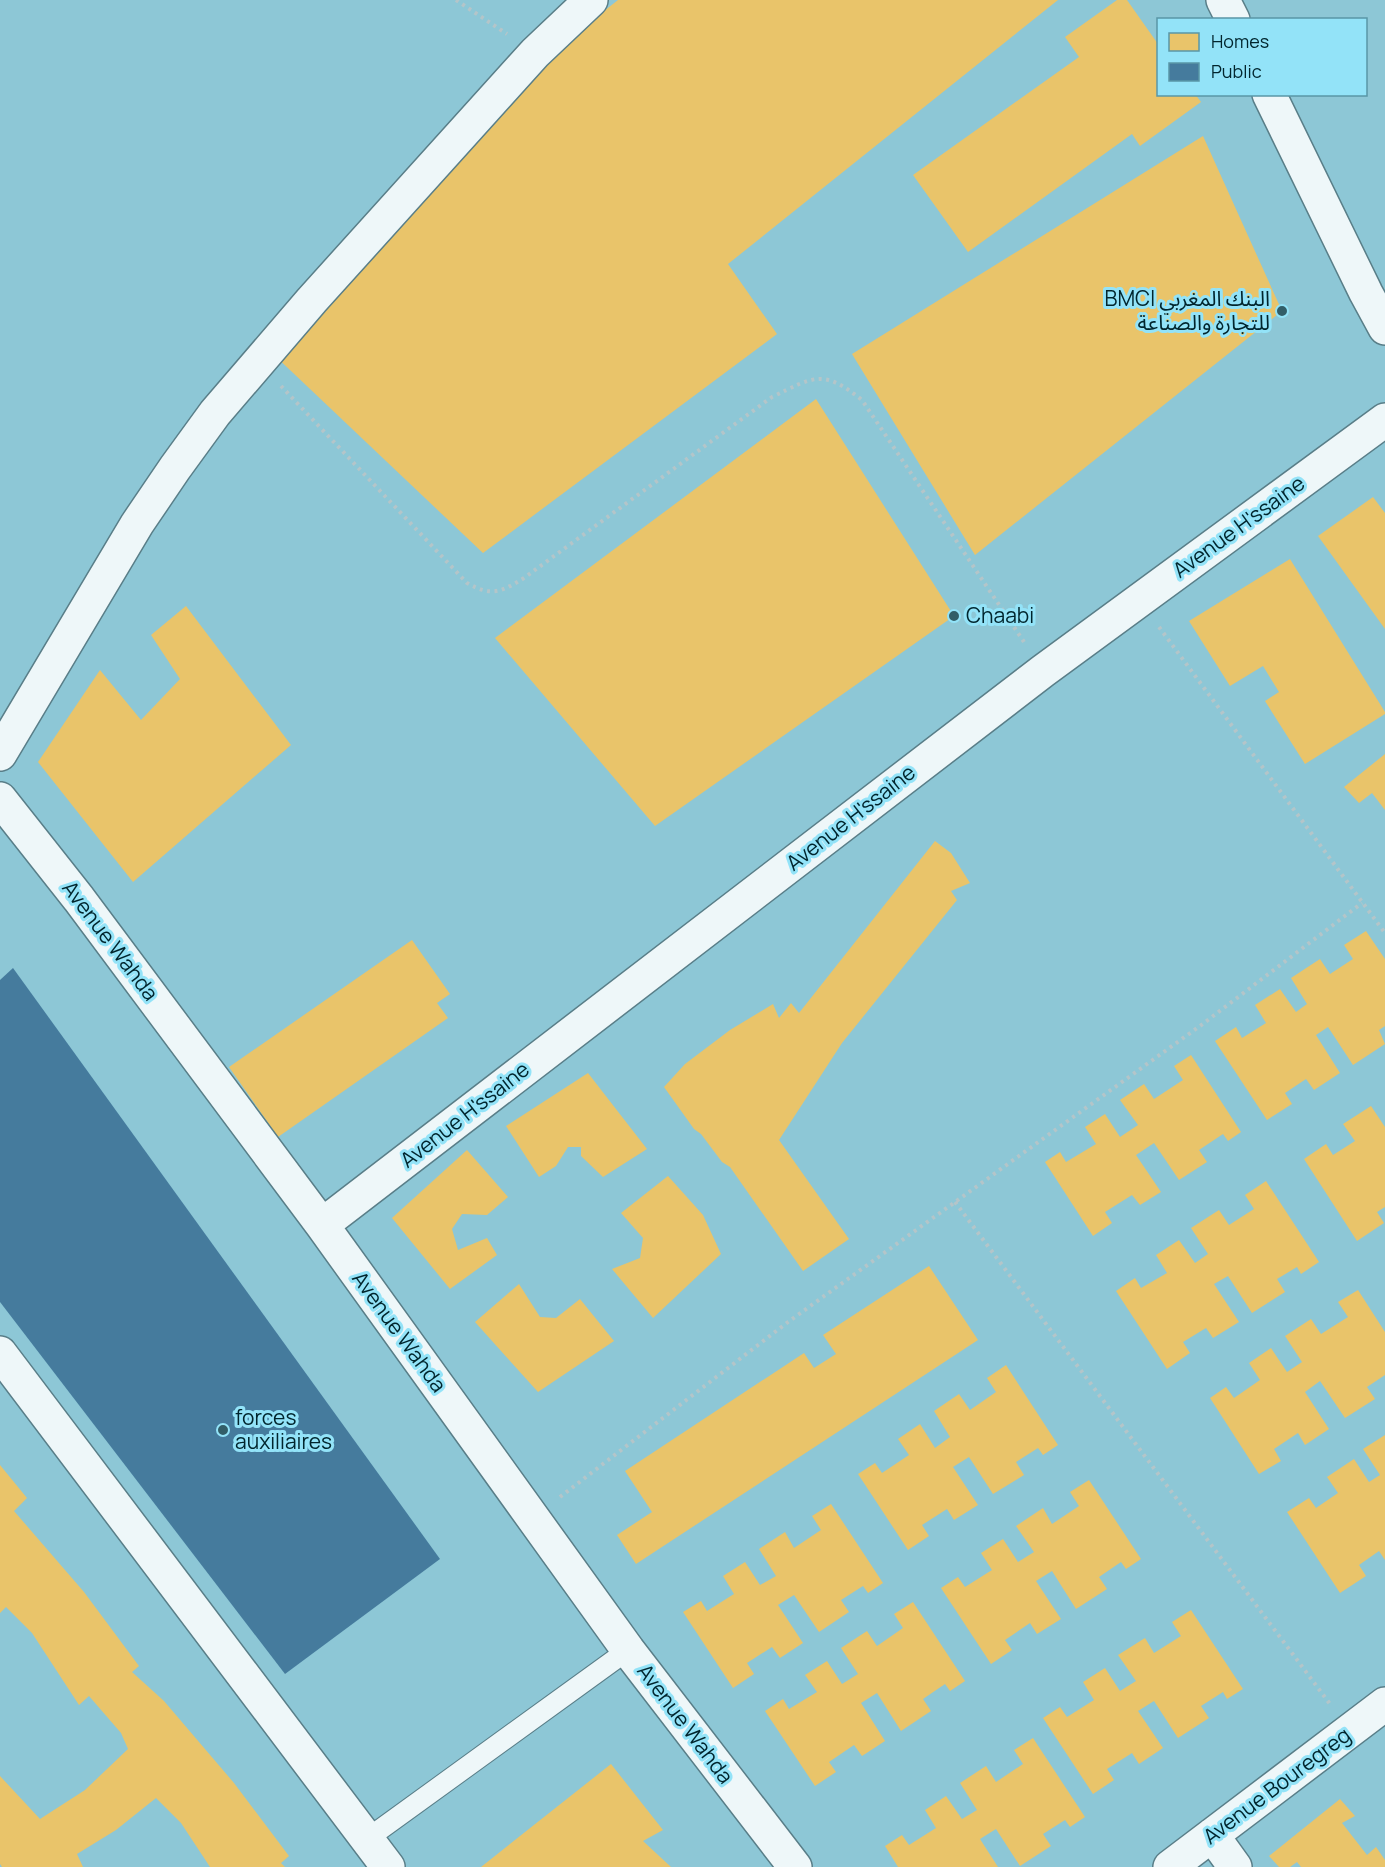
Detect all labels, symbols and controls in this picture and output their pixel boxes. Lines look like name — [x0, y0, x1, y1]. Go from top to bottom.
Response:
legend — [1157, 18, 1367, 96]
text: Homes — [1211, 29, 1269, 53]
text: Public — [1211, 59, 1262, 83]
place label: BMCI البنك المغربي للتجارة والصناعة — [1105, 284, 1270, 336]
marker: BMCI البنك المغربي للتجارة والصناعة — [1275, 304, 1289, 318]
street label: Avenue H'ssaine — [1167, 469, 1310, 584]
place label: Chaabi — [966, 601, 1034, 629]
marker: Chaabi — [947, 609, 961, 623]
street label: Avenue H'ssaine — [780, 758, 921, 876]
street label: Avenue Wahda — [57, 875, 165, 1006]
street label: Avenue H'ssaine — [394, 1055, 535, 1173]
street label: Avenue Wahda — [346, 1265, 453, 1398]
place label: forces auxiliaires — [235, 1403, 332, 1455]
marker: forces auxiliaires — [216, 1423, 230, 1437]
street label: Avenue Wahda — [632, 1658, 740, 1789]
street label: Avenue Bouregreg — [1197, 1720, 1356, 1850]

